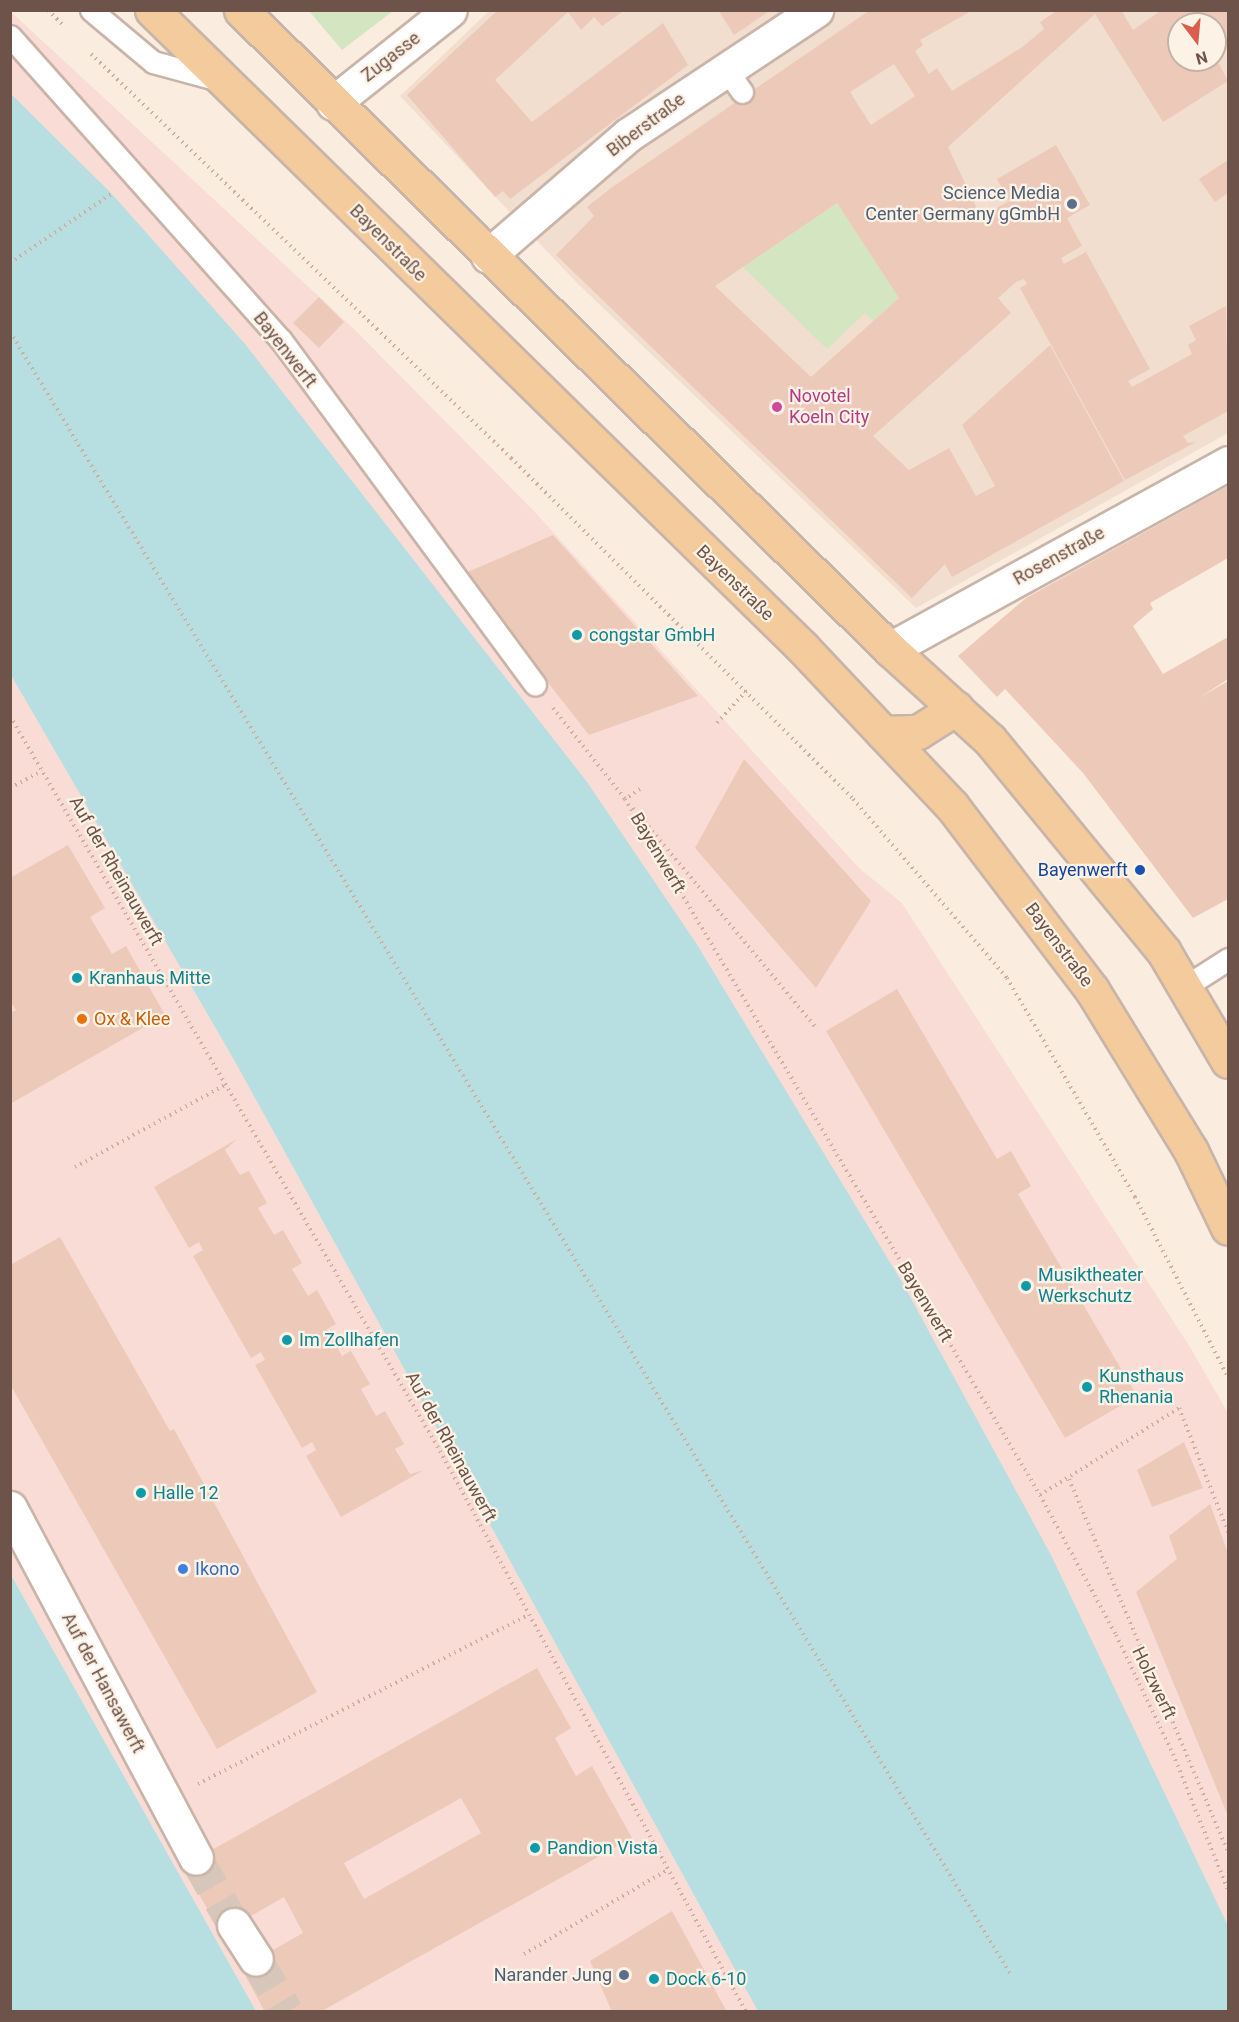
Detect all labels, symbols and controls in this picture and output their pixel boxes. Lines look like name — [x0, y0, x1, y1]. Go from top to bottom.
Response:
north arrow — [1167, 12, 1227, 72]
street label: Zugasse — [357, 27, 425, 87]
text: N — [1194, 47, 1210, 69]
street label: Biberstraße — [603, 89, 689, 161]
place label: Science Media Center Germany gGmbH — [865, 183, 1060, 226]
marker: Science Media Center Germany gGmbH — [1065, 197, 1079, 211]
street label: Bayenstraße — [345, 200, 431, 286]
street label: Bayenwerft — [249, 308, 321, 392]
place label: Novotel Koeln City — [789, 386, 869, 428]
marker: Novotel Koeln City — [770, 400, 784, 414]
street label: Rosenstraße — [1010, 522, 1108, 590]
street label: Bayenstraße — [692, 541, 778, 625]
place label: congstar GmbH — [589, 624, 715, 646]
marker: congstar GmbH — [570, 628, 584, 642]
street label: Auf der Rheinauwerft — [65, 793, 167, 949]
street label: Bayenwerft — [626, 809, 690, 897]
place label: Bayenwerft — [1038, 859, 1128, 881]
marker: Bayenwerft — [1133, 863, 1147, 877]
street label: Bayenstraße — [1020, 899, 1098, 991]
place label: Kranhaus Mitte — [89, 967, 211, 989]
marker: Kranhaus Mitte — [70, 971, 84, 985]
place label: Ox & Klee — [94, 1008, 170, 1030]
marker: Ox & Klee — [75, 1012, 89, 1026]
street label: Bayenwerft — [893, 1258, 957, 1346]
place label: Musiktheater Werkschutz — [1038, 1265, 1143, 1308]
marker: Musiktheater Werkschutz — [1019, 1279, 1033, 1293]
place label: Im Zollhafen — [299, 1329, 399, 1351]
marker: Im Zollhafen — [280, 1333, 294, 1347]
place label: Kunsthaus Rhenania — [1099, 1366, 1184, 1408]
street label: Auf der Rheinauwerft — [401, 1368, 501, 1526]
marker: Kunsthaus Rhenania — [1080, 1380, 1094, 1394]
place label: Halle 12 — [153, 1482, 219, 1504]
marker: Halle 12 — [134, 1486, 148, 1500]
place label: Ikono — [195, 1558, 239, 1580]
marker: Ikono — [176, 1562, 190, 1576]
street label: Auf der Hansawerft — [57, 1609, 149, 1757]
street label: Holzwerft — [1127, 1643, 1181, 1723]
place label: Pandion Vista — [547, 1837, 658, 1859]
marker: Pandion Vista — [528, 1841, 542, 1855]
place label: Narander Jung — [494, 1964, 612, 1986]
marker: Narander Jung — [617, 1968, 631, 1982]
place label: Dock 6-10 — [666, 1968, 746, 1990]
marker: Dock 6-10 — [647, 1972, 661, 1986]

